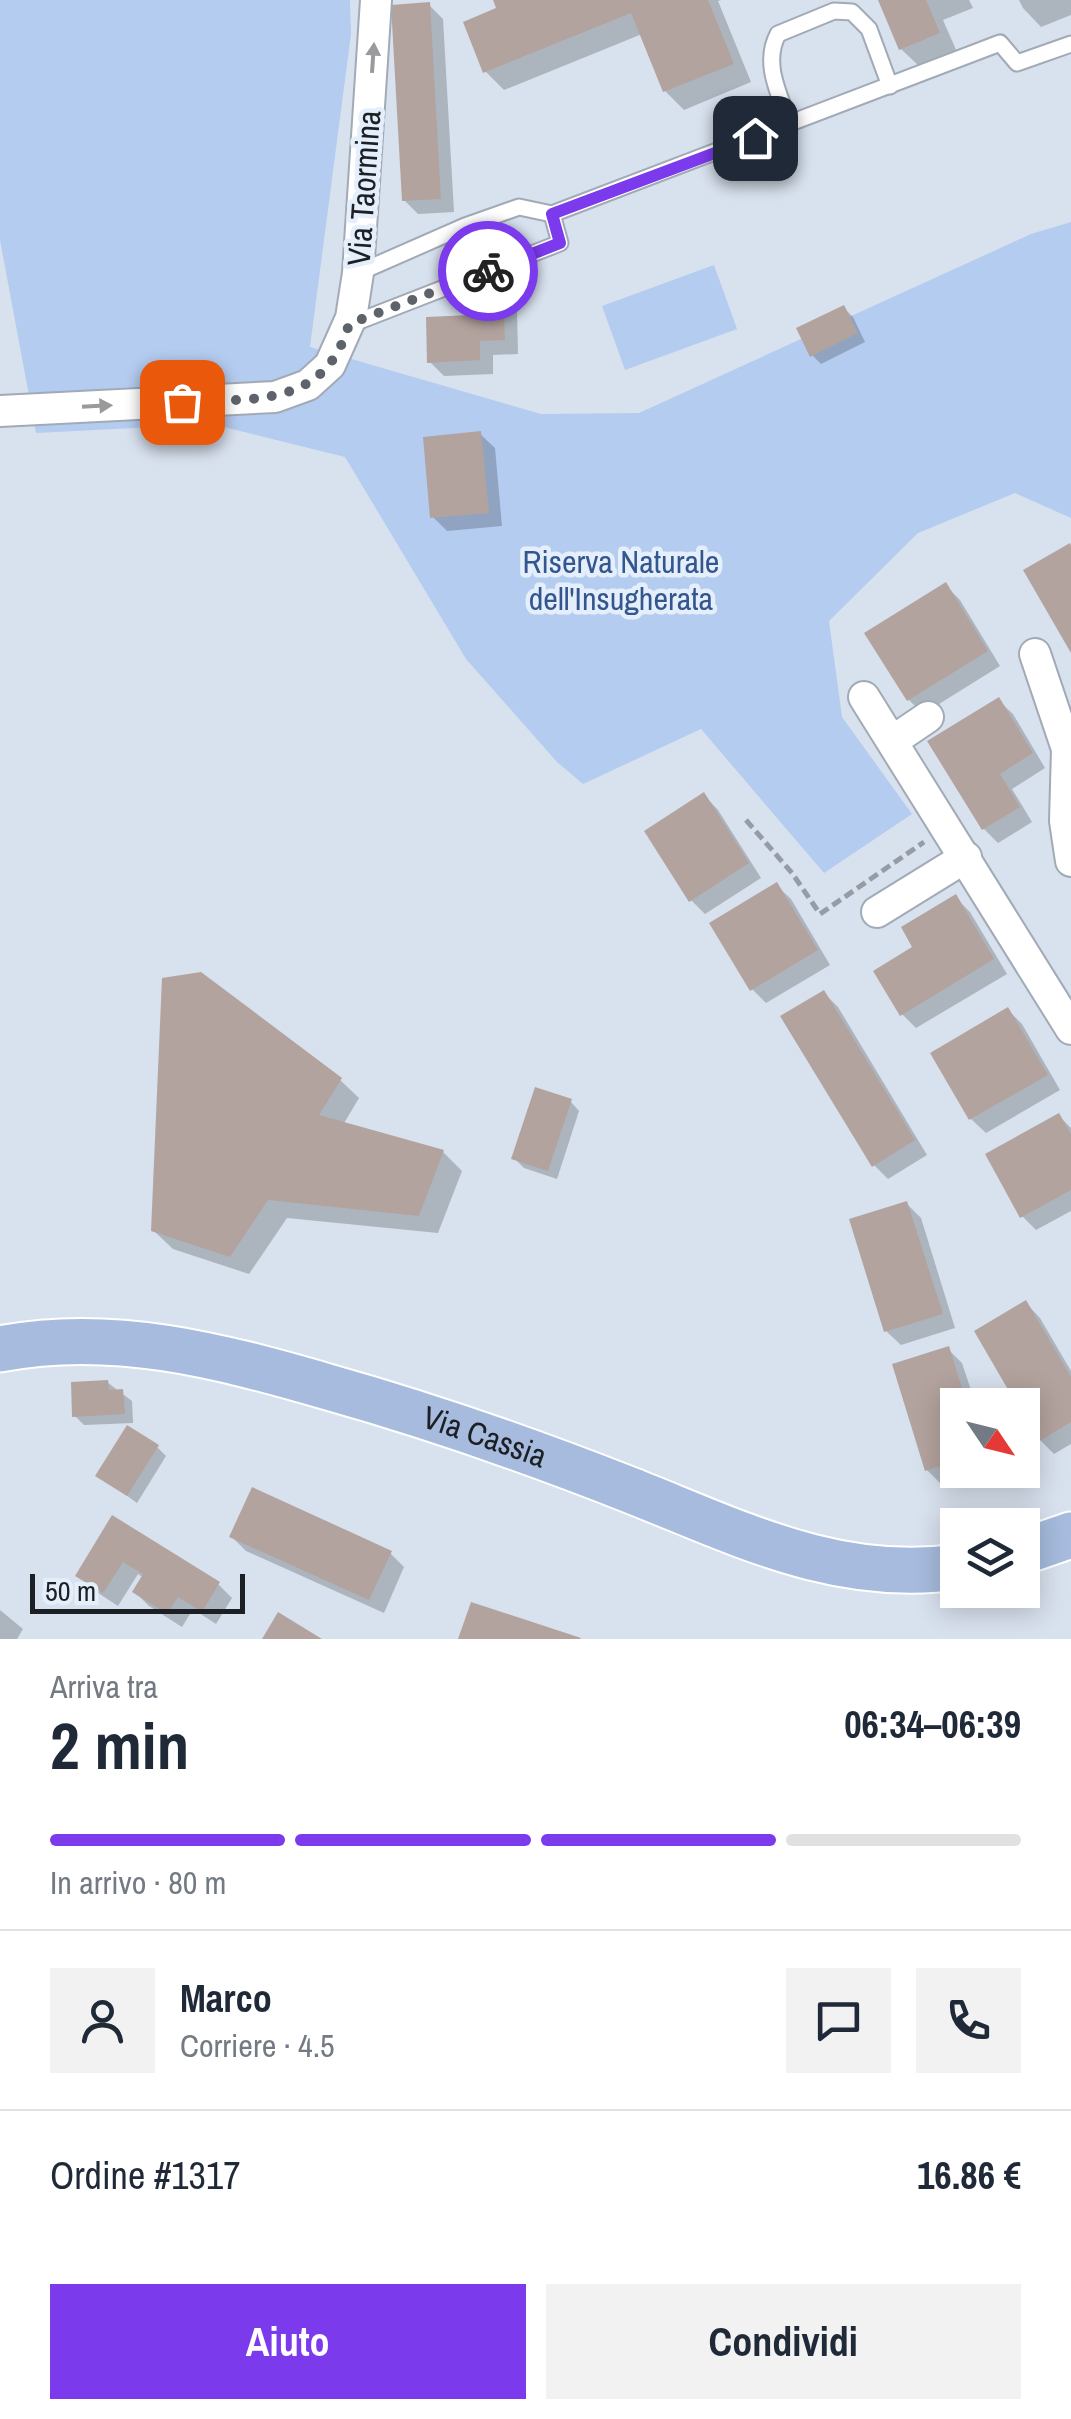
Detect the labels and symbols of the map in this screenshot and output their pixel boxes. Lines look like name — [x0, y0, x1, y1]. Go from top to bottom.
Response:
one-way arrow — [365, 42, 381, 74]
pin — [713, 96, 798, 181]
street label: Via Taormina — [337, 108, 390, 267]
courier — [438, 221, 538, 321]
pin — [140, 360, 225, 445]
one-way arrow — [82, 398, 114, 414]
park label: Riserva Naturale dell'Insugherata — [523, 540, 719, 620]
north arrow — [940, 1388, 1040, 1488]
street label: Via Cassia — [418, 1395, 553, 1478]
scale bar — [30, 1569, 245, 1614]

